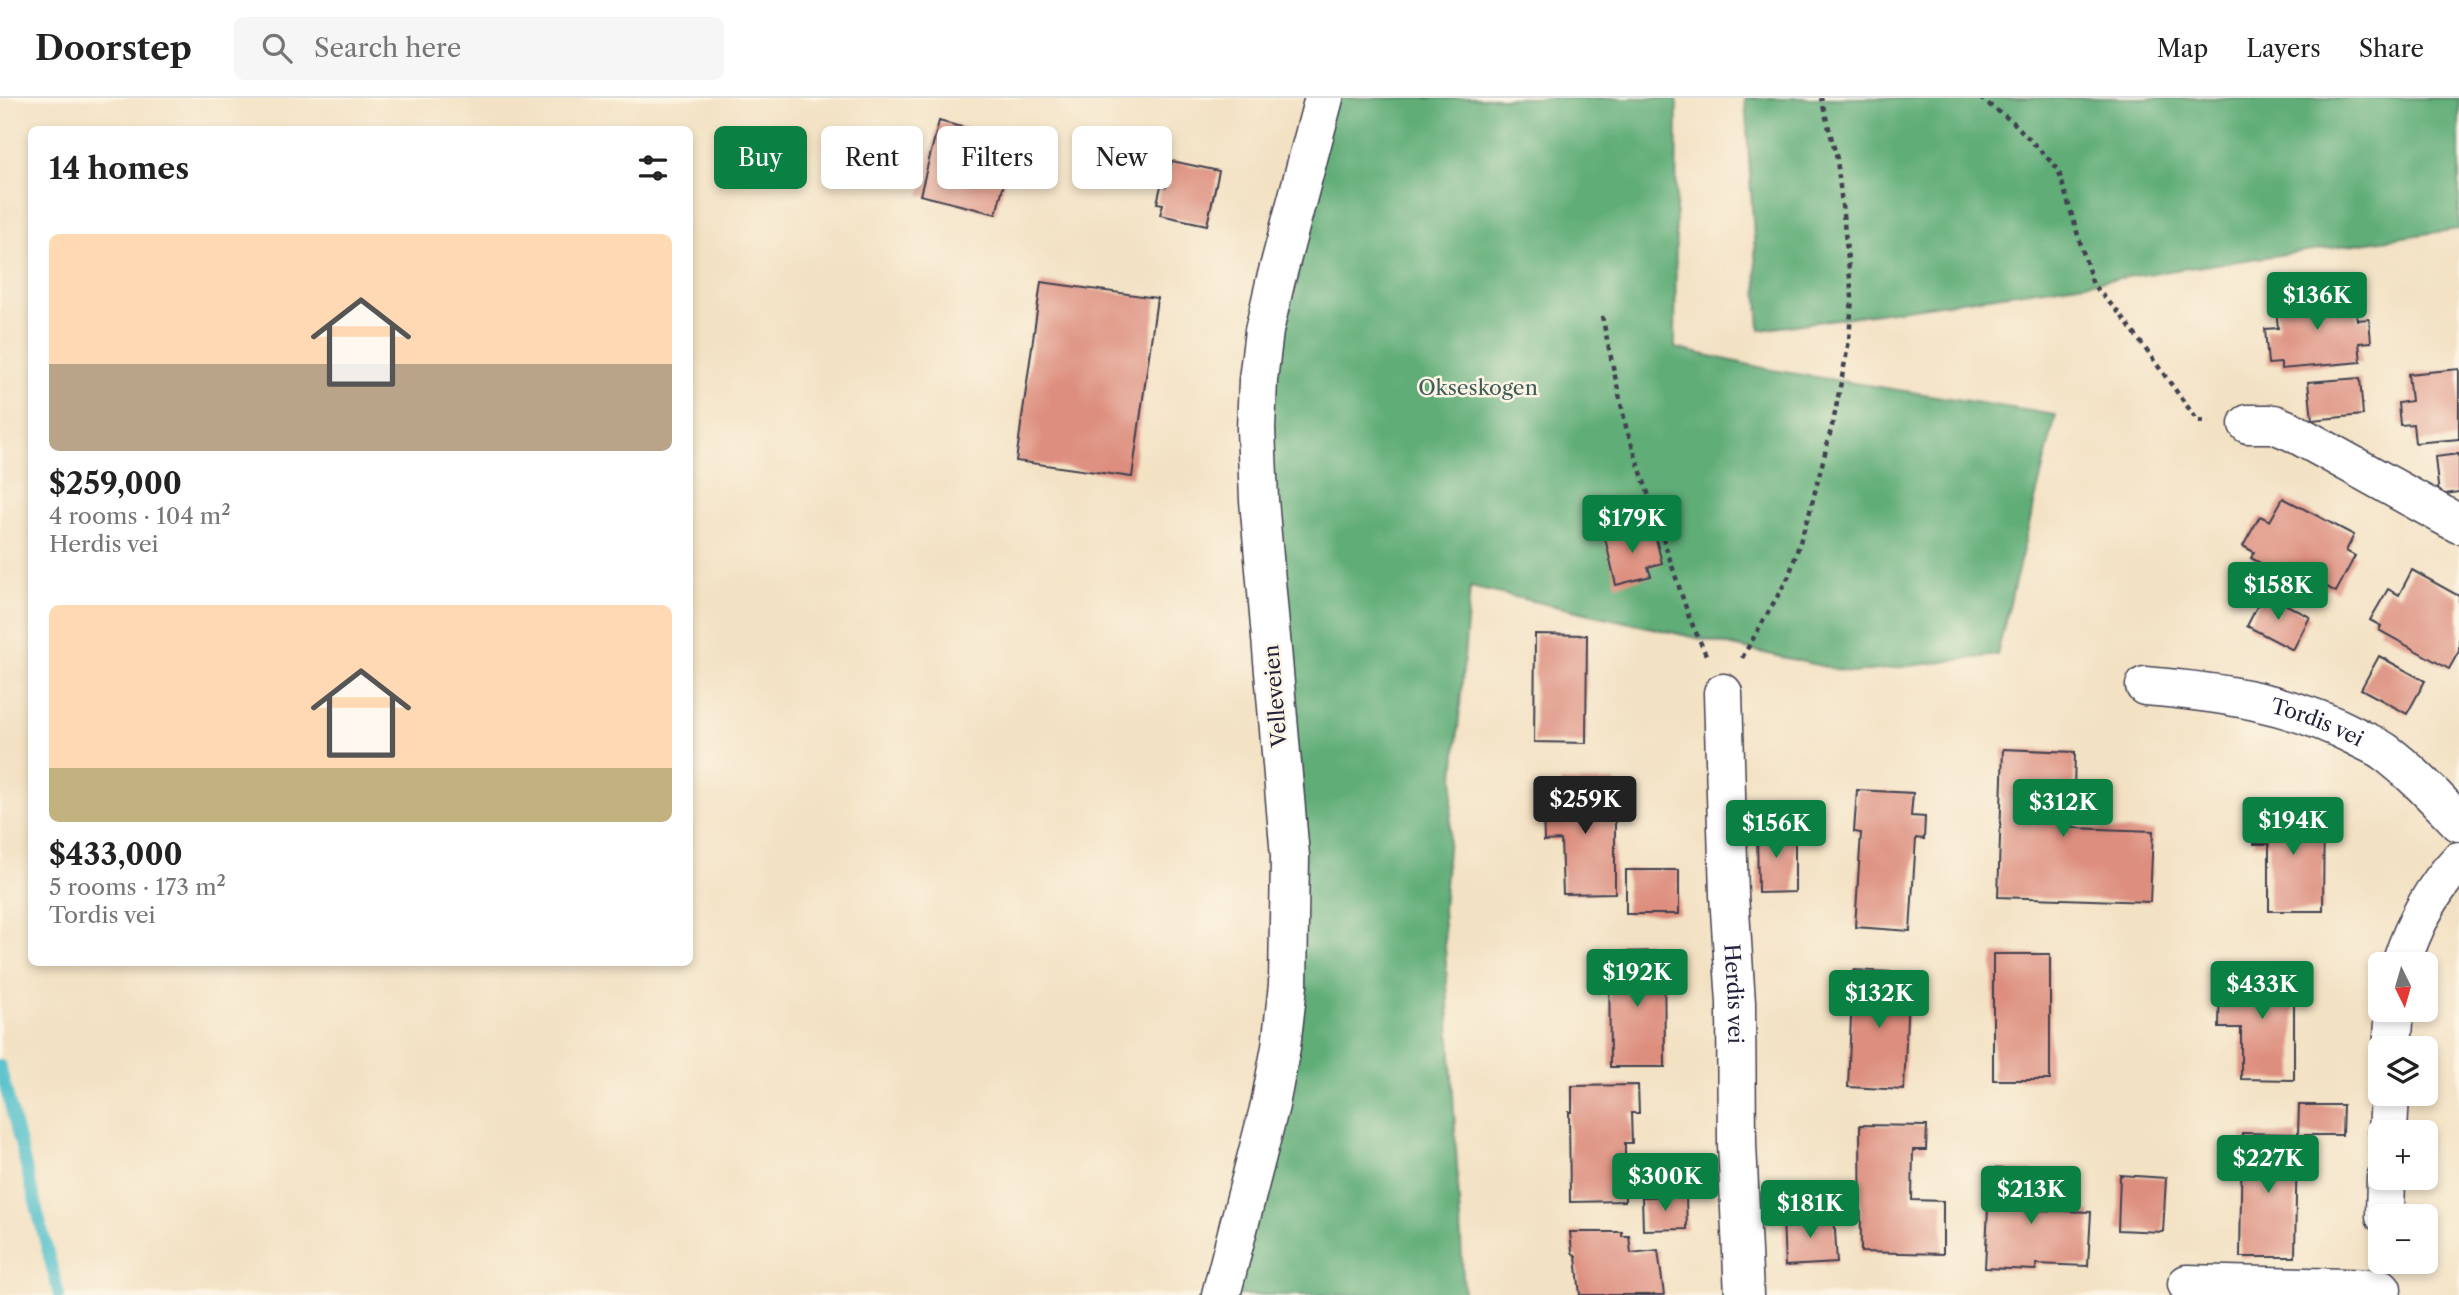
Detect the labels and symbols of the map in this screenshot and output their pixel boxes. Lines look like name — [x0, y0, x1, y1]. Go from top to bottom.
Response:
pin: $136K — [2268, 272, 2366, 332]
park label: Okseskogen — [1418, 375, 1538, 400]
pin: $179K — [1583, 496, 1681, 555]
pin: $158K — [2229, 562, 2327, 622]
street label: Velleveien — [1258, 644, 1292, 749]
street label: Tordis vei — [2268, 693, 2368, 751]
pin: $259K — [1536, 776, 1634, 836]
pin: $312K — [2014, 780, 2112, 839]
pin: $194K — [2244, 798, 2342, 857]
pin: $156K — [1727, 800, 1825, 860]
street label: Herdis vei — [1720, 943, 1749, 1044]
pin: $192K — [1588, 950, 1686, 1009]
north arrow — [2368, 952, 2438, 1022]
pin: $433K — [2213, 962, 2311, 1021]
pin: $132K — [1830, 970, 1928, 1030]
pin: $227K — [2219, 1136, 2317, 1195]
pin: $300K — [1616, 1154, 1714, 1213]
pin: $213K — [1982, 1166, 2080, 1226]
pin: $181K — [1761, 1180, 1859, 1240]

